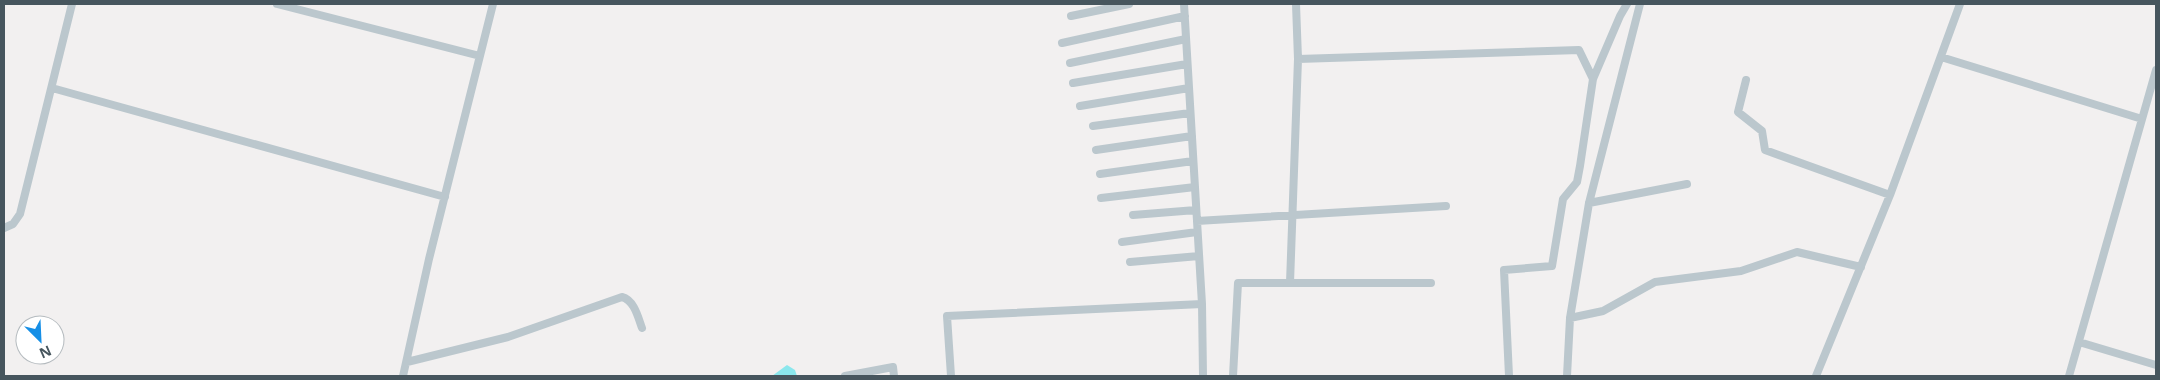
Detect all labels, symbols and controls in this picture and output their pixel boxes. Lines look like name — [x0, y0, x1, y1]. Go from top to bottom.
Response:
north arrow — [15, 315, 65, 365]
text: N — [36, 341, 55, 363]

